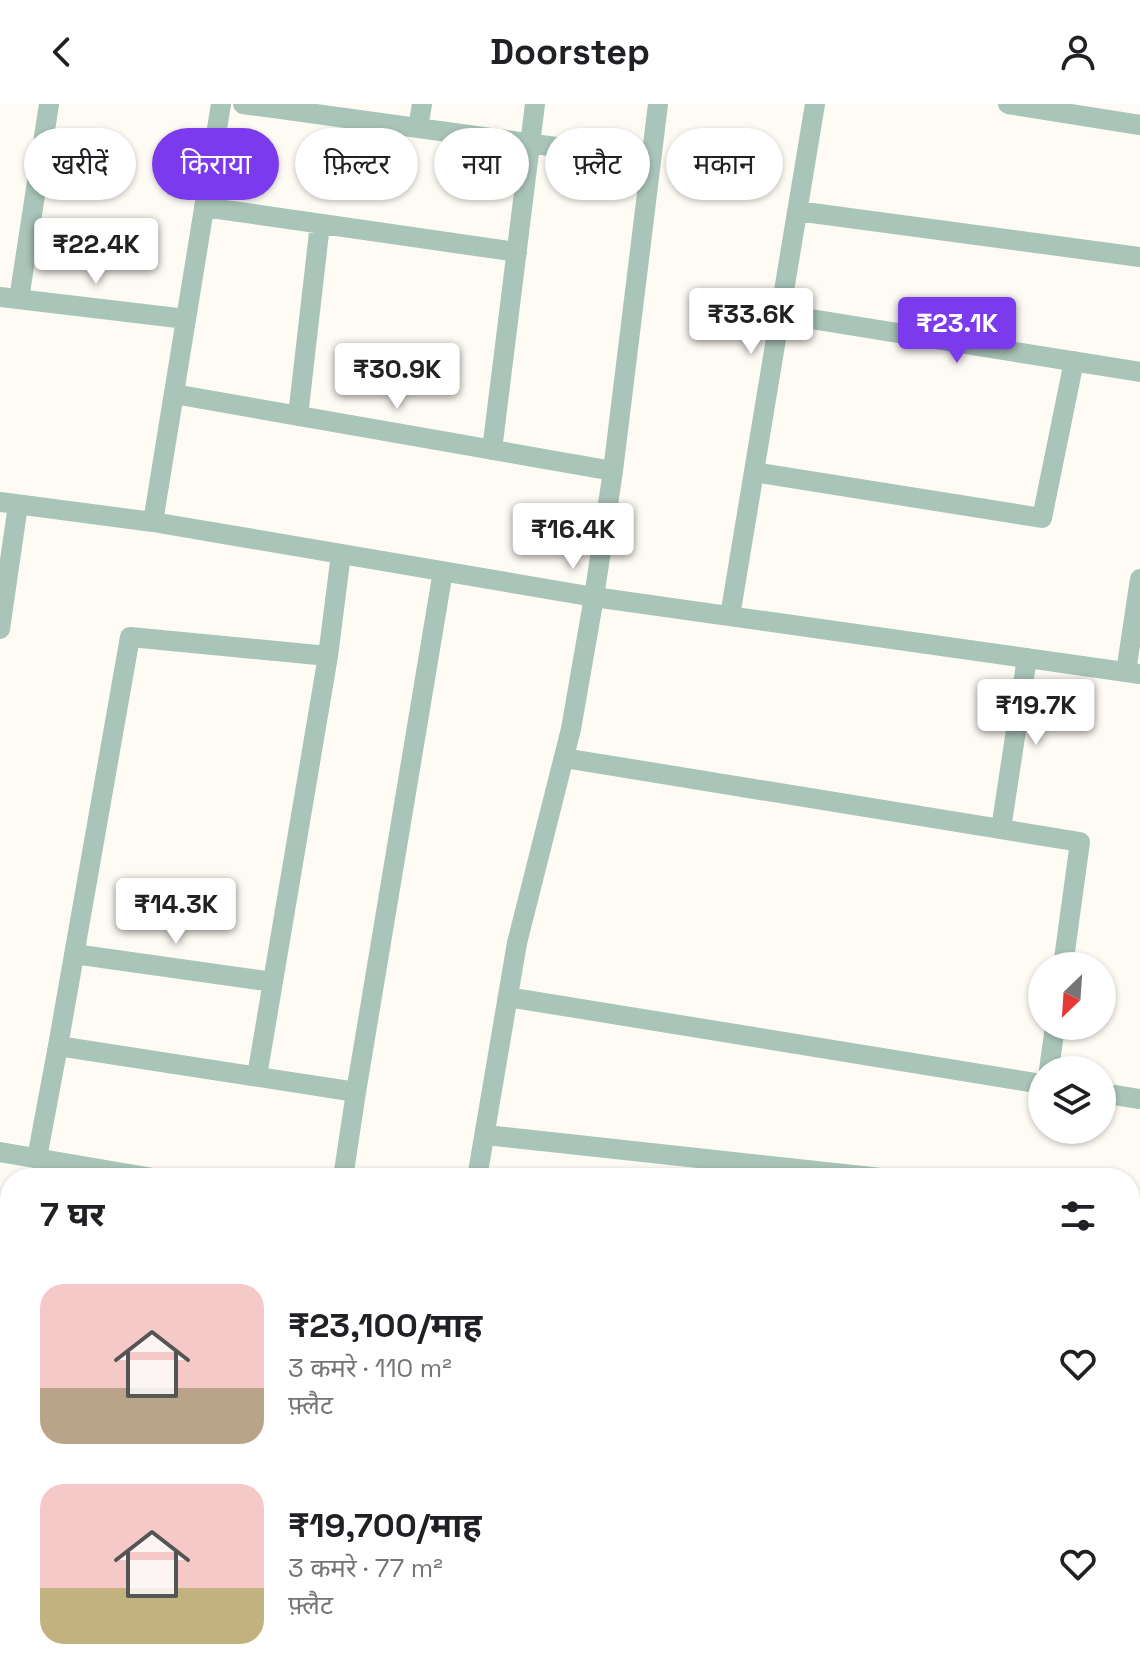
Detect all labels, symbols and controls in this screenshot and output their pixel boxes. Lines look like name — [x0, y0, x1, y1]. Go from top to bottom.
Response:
text: Doorstep — [490, 29, 650, 75]
icon: back — [40, 30, 84, 74]
icon: person — [1056, 30, 1100, 74]
chip: खरीदें — [24, 128, 136, 200]
chip: किराया — [152, 128, 279, 200]
chip: फ़िल्टर — [295, 128, 418, 200]
chip: नया — [434, 128, 529, 200]
chip: फ़्लैट — [545, 128, 650, 200]
chip: मकान — [666, 128, 783, 200]
pin: ₹22.4K — [31, 218, 161, 286]
text: ₹22.4K — [52, 227, 140, 261]
pin: ₹33.6K — [686, 288, 816, 356]
text: ₹33.6K — [707, 297, 795, 331]
pin: ₹23.1K — [892, 297, 1022, 365]
text: ₹23.1K — [916, 306, 998, 340]
pin: ₹30.9K — [332, 343, 462, 411]
text: ₹30.9K — [353, 352, 441, 386]
pin: ₹16.4K — [508, 503, 638, 571]
text: ₹16.4K — [531, 512, 615, 546]
pin: ₹19.7K — [971, 679, 1101, 747]
text: ₹19.7K — [995, 688, 1077, 722]
pin: ₹14.3K — [111, 878, 241, 946]
text: ₹14.3K — [134, 887, 218, 921]
north arrow — [1028, 952, 1116, 1040]
map controls — [1028, 952, 1116, 1144]
button: layers — [1028, 1056, 1116, 1144]
text: 7 घर — [40, 1193, 105, 1236]
icon: filters — [1056, 1194, 1100, 1238]
text: ₹23,100/माह — [288, 1304, 482, 1347]
icon: home — [104, 1316, 200, 1412]
icon: heart — [1056, 1342, 1100, 1386]
text: 3 कमरे · 110 m² — [288, 1351, 452, 1385]
text: फ़्लैट — [288, 1388, 333, 1422]
text: ₹19,700/माह — [288, 1504, 481, 1547]
icon: home — [104, 1516, 200, 1612]
icon: heart — [1056, 1542, 1100, 1586]
text: 3 कमरे · 77 m² — [288, 1551, 443, 1585]
text: फ़्लैट — [288, 1588, 333, 1622]

